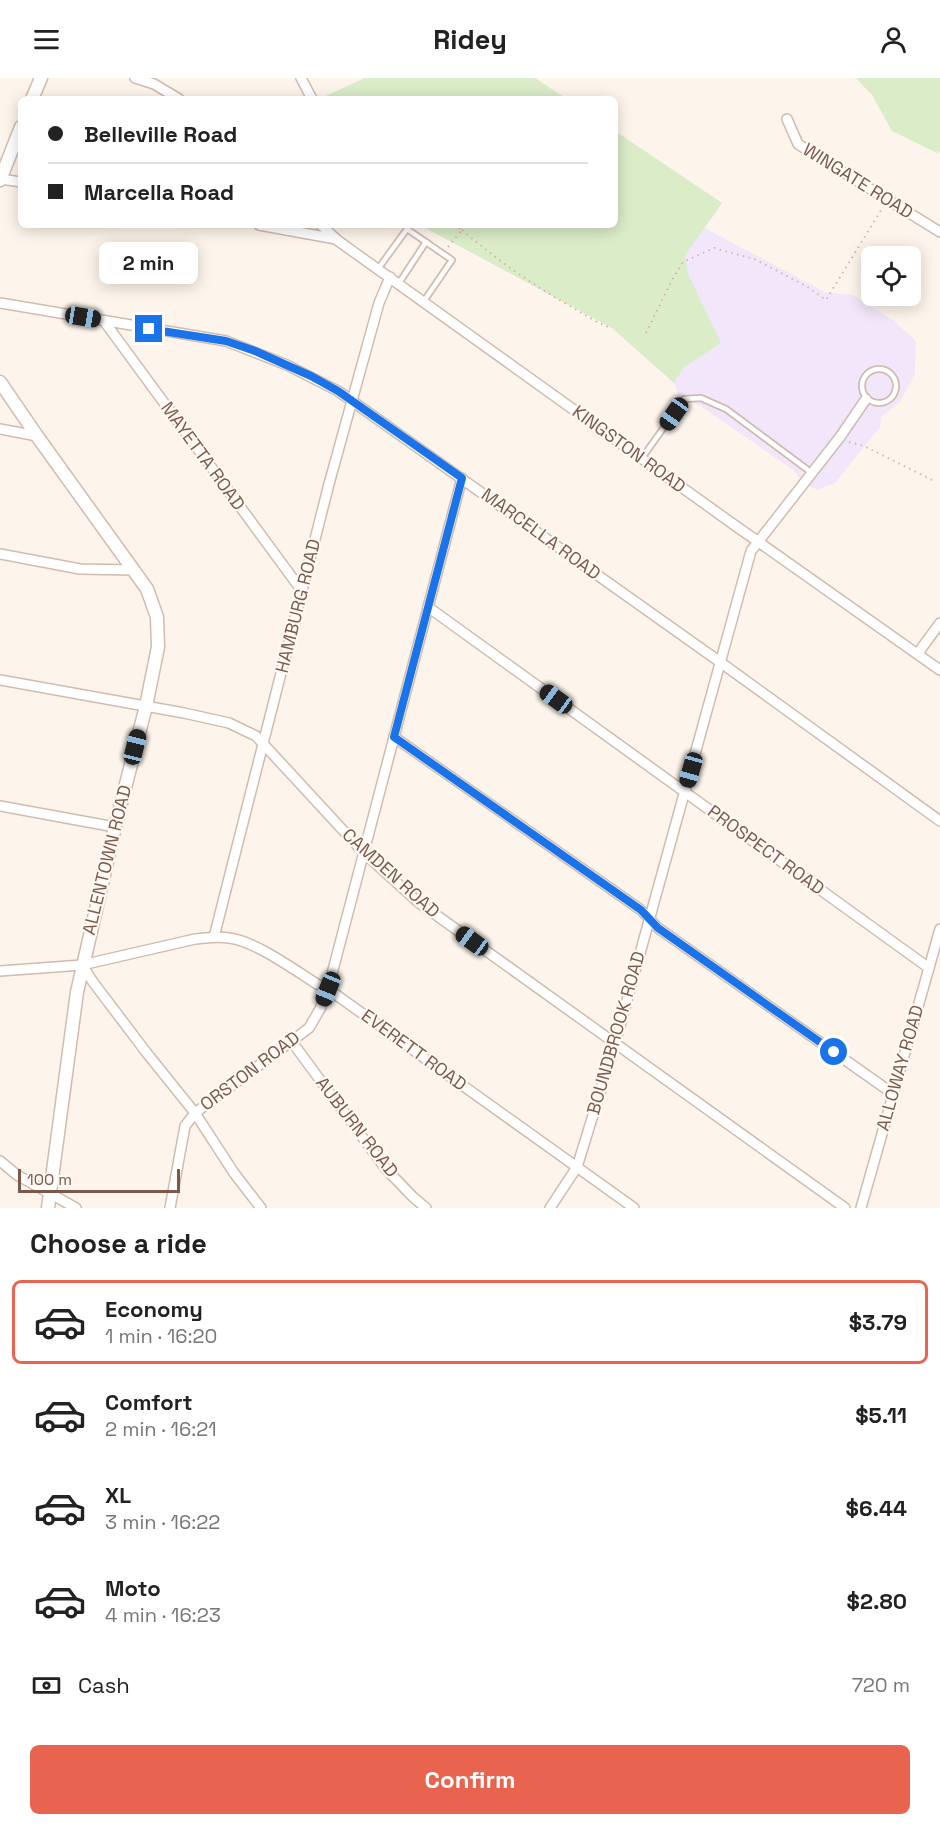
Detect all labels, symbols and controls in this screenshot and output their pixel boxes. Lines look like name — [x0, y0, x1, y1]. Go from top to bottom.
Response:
text: Ridey — [433, 22, 507, 57]
icon: menu — [30, 23, 63, 56]
icon: person — [877, 23, 910, 56]
text: Belleville Road — [84, 120, 237, 148]
street label: WINGATE ROAD — [799, 137, 918, 224]
text: Marcella Road — [84, 178, 234, 206]
callout: 2 min — [100, 242, 198, 284]
map controls — [861, 246, 921, 306]
button: locate — [861, 246, 921, 306]
text: 2 min — [123, 250, 174, 276]
car — [64, 305, 102, 329]
route end — [135, 315, 162, 342]
car — [656, 394, 692, 434]
street label: MAYETTA ROAD — [156, 397, 251, 515]
street label: KINGSTON ROAD — [568, 400, 691, 498]
street label: MARCELLA ROAD — [477, 483, 605, 585]
street label: HAMBURG ROAD — [270, 537, 325, 675]
car — [536, 681, 576, 717]
car — [122, 727, 148, 767]
car — [677, 750, 705, 790]
street label: ALLENTOWN ROAD — [77, 782, 136, 937]
street label: PROSPECT ROAD — [703, 800, 829, 900]
street label: CAMDEN ROAD — [338, 823, 445, 922]
car — [452, 923, 492, 959]
street label: BOUNDBROOK ROAD — [581, 949, 650, 1117]
car — [313, 969, 343, 1009]
street label: ALLOWAY ROAD — [871, 1002, 928, 1133]
street label: EVERETT ROAD — [357, 1004, 472, 1096]
street label: ORSTON ROAD — [195, 1026, 304, 1116]
route start — [820, 1038, 847, 1065]
street label: AUBURN ROAD — [311, 1072, 404, 1182]
scale bar — [18, 1166, 180, 1194]
text: 100 m — [27, 1169, 72, 1190]
text: Choose a ride — [30, 1226, 207, 1261]
icon: car — [33, 1295, 87, 1349]
text: Economy — [105, 1295, 203, 1323]
text: $3.79 — [849, 1308, 907, 1336]
text: 1 min · 16:20 — [105, 1323, 217, 1349]
icon: car — [33, 1388, 87, 1442]
text: Comfort — [105, 1388, 193, 1416]
text: $5.11 — [855, 1401, 907, 1429]
text: 2 min · 16:21 — [105, 1416, 217, 1442]
icon: car — [33, 1481, 87, 1535]
text: XL — [105, 1481, 131, 1509]
text: $6.44 — [846, 1494, 907, 1522]
text: 3 min · 16:22 — [105, 1509, 220, 1535]
icon: car — [33, 1574, 87, 1628]
text: Moto — [105, 1574, 161, 1602]
text: $2.80 — [847, 1587, 907, 1615]
text: 4 min · 16:23 — [105, 1602, 221, 1628]
icon: cash — [30, 1669, 63, 1702]
text: Cash — [78, 1671, 130, 1699]
text: 720 m — [852, 1672, 910, 1698]
button: Confirm — [30, 1745, 910, 1814]

